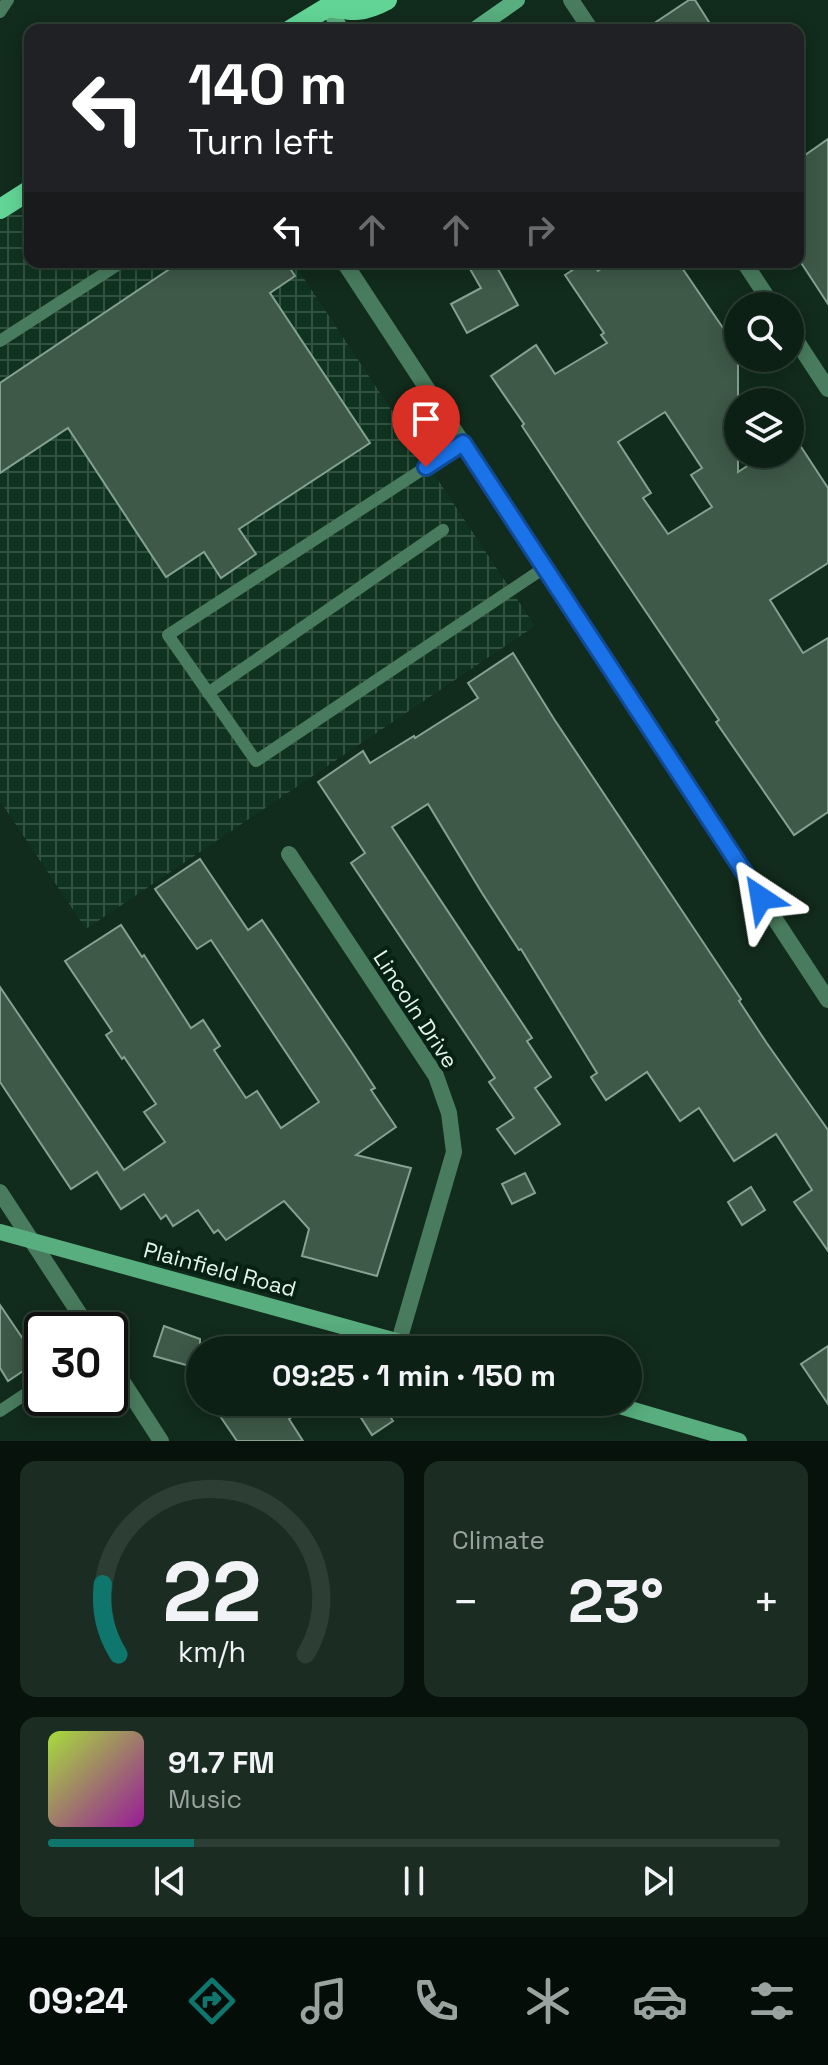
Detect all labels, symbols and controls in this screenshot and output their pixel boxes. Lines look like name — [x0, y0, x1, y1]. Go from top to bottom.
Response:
text: 140 m — [188, 49, 347, 120]
icon: left — [56, 56, 160, 160]
text: Turn left — [188, 119, 335, 165]
icon: left — [266, 208, 310, 252]
icon: ahead — [350, 208, 394, 252]
icon: ahead — [434, 208, 478, 252]
icon: right — [518, 208, 562, 252]
map controls — [724, 292, 804, 468]
button: search — [724, 292, 804, 372]
pin — [392, 385, 460, 467]
button: layers — [724, 388, 804, 468]
icon: arrive — [404, 397, 448, 441]
position arrow — [719, 856, 803, 940]
street label: Lincoln Drive — [368, 945, 464, 1073]
street label: Plainfield Road — [141, 1235, 299, 1303]
speed limit sign: 30 — [24, 1312, 128, 1416]
text: 09:25 · 1 min · 150 m — [272, 1356, 556, 1395]
text: Climate — [452, 1523, 545, 1557]
text: 22 — [163, 1539, 261, 1645]
text: 23° — [568, 1563, 664, 1640]
text: − — [452, 1574, 479, 1630]
text: + — [753, 1574, 780, 1630]
text: km/h — [178, 1634, 246, 1670]
text: 91.7 FM — [168, 1743, 275, 1782]
text: Music — [168, 1782, 242, 1816]
icon: previous — [148, 1859, 192, 1903]
icon: pause — [392, 1859, 436, 1903]
icon: next — [636, 1859, 680, 1903]
icon: directions — [184, 1973, 240, 2029]
icon: music — [296, 1973, 352, 2029]
icon: phone — [408, 1973, 464, 2029]
icon: climate — [520, 1973, 576, 2029]
icon: car — [632, 1973, 688, 2029]
icon: filters — [744, 1973, 800, 2029]
text: 09:24 — [28, 1978, 128, 2024]

